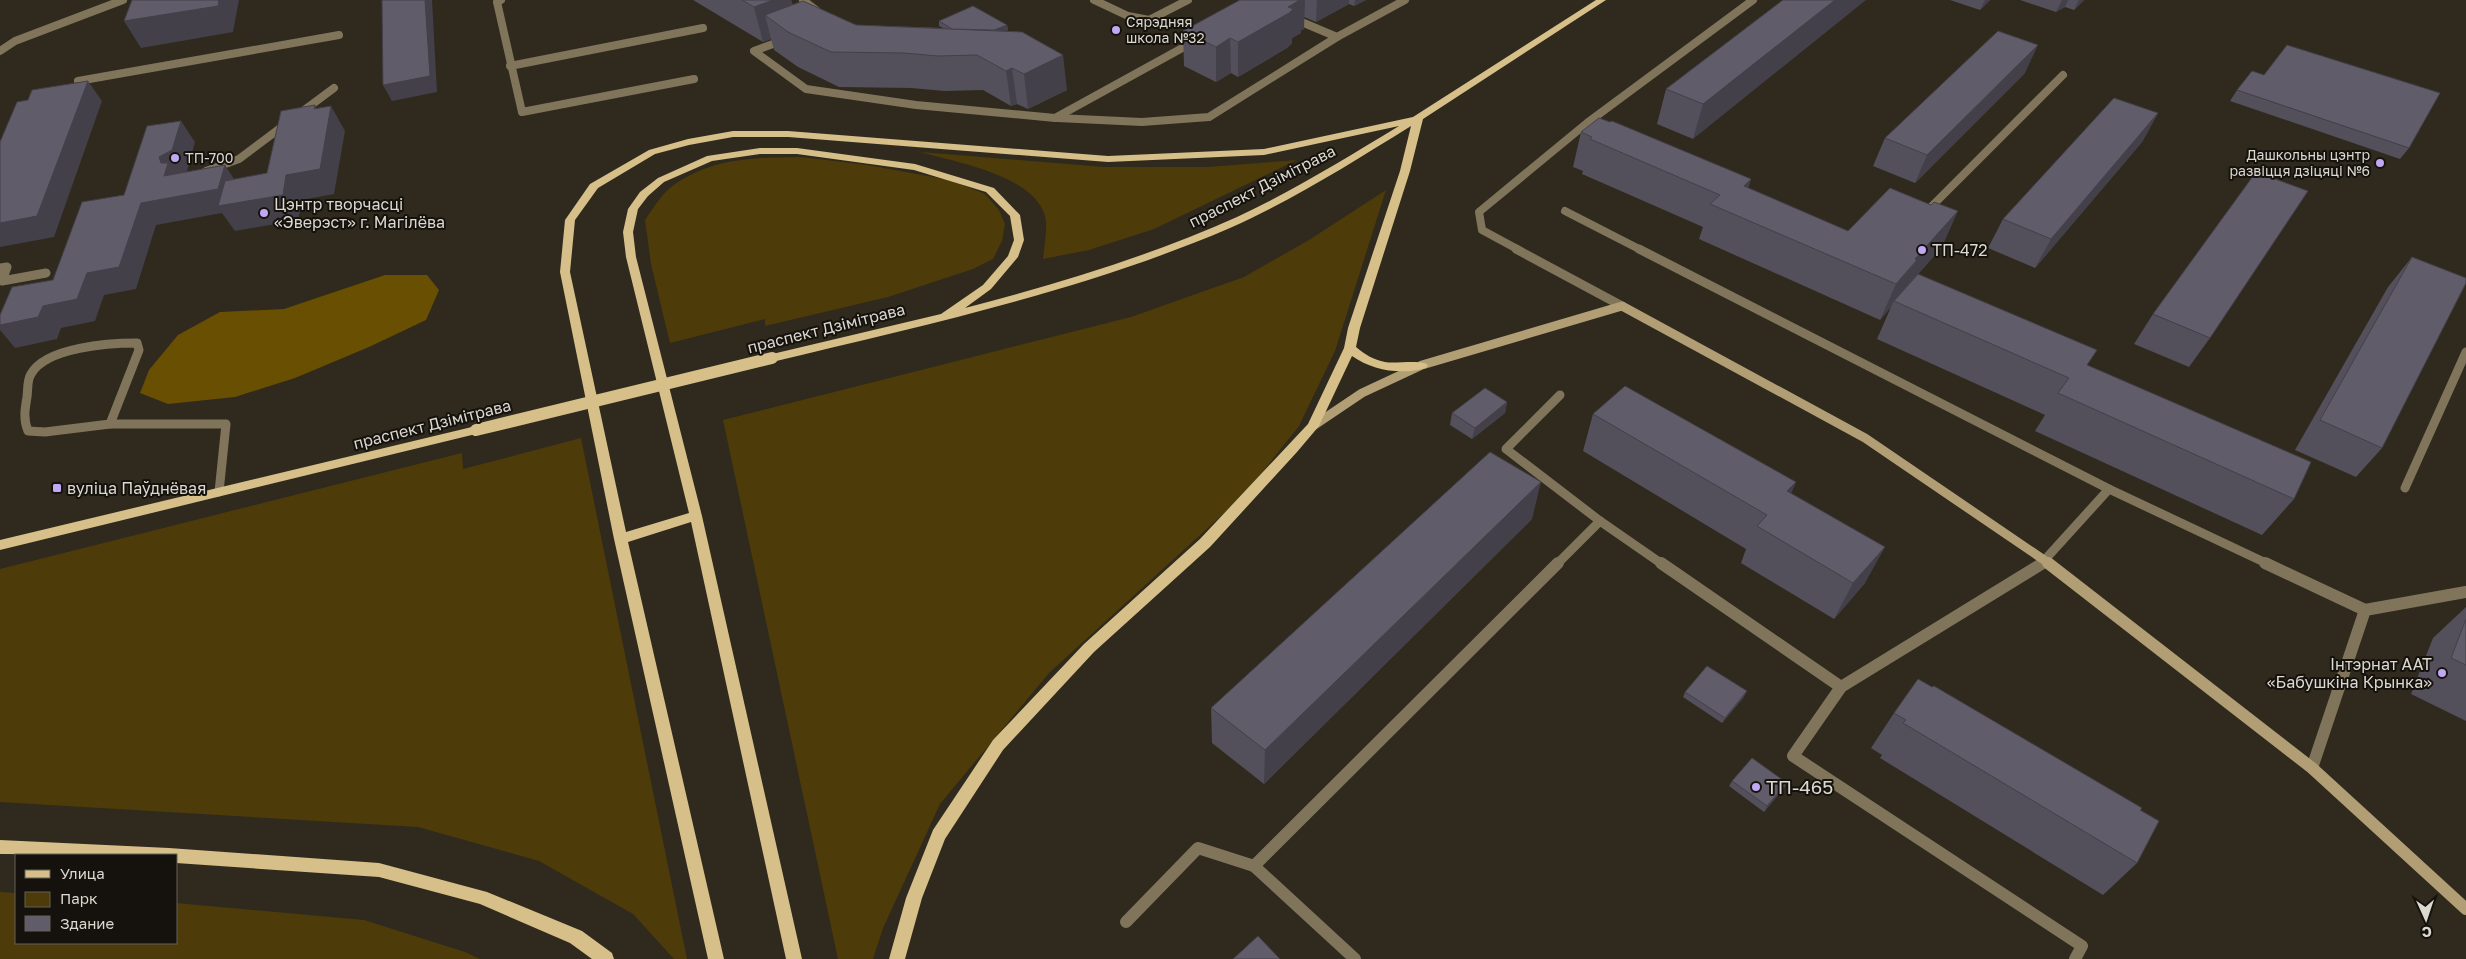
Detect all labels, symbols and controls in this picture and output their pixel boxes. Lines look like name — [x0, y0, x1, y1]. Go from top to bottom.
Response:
place label: Сярэдняя школа №32 — [1126, 13, 1205, 46]
marker: Сярэдняя школа №32 — [1110, 24, 1122, 36]
street label: праспект Дзімітрава — [1185, 140, 1339, 232]
place label: Дашкольны цэнтр развіцця дзіцяці №6 — [2229, 146, 2370, 179]
place label: ТП-700 — [185, 149, 233, 166]
marker: ТП-700 — [169, 152, 181, 164]
marker: Дашкольны цэнтр развіцця дзіцяці №6 — [2374, 157, 2386, 169]
place label: Цэнтр творчасці «Эверэст» г. Магілёва — [274, 194, 445, 232]
marker: Цэнтр творчасці «Эверэст» г. Магілёва — [258, 207, 270, 219]
place label: ТП-472 — [1932, 240, 1988, 260]
marker: ТП-472 — [1916, 244, 1928, 256]
street label: праспект Дзімітрава — [745, 299, 907, 357]
street label: праспект Дзімітрава — [351, 395, 513, 453]
place label: вуліца Паўднёвая — [67, 478, 206, 498]
marker: вуліца Паўднёвая — [51, 482, 63, 494]
place label: Інтэрнат ААТ «Бабушкіна Крынка» — [2267, 654, 2432, 692]
marker: Інтэрнат ААТ «Бабушкіна Крынка» — [2436, 667, 2448, 679]
place label: ТП-465 — [1766, 775, 1833, 798]
marker: ТП-465 — [1750, 781, 1762, 793]
legend — [15, 854, 178, 944]
text: Улица — [60, 864, 105, 882]
text: Парк — [60, 889, 98, 907]
north arrow — [2401, 894, 2451, 944]
text: Здание — [60, 914, 114, 932]
text: С — [2421, 924, 2432, 941]

